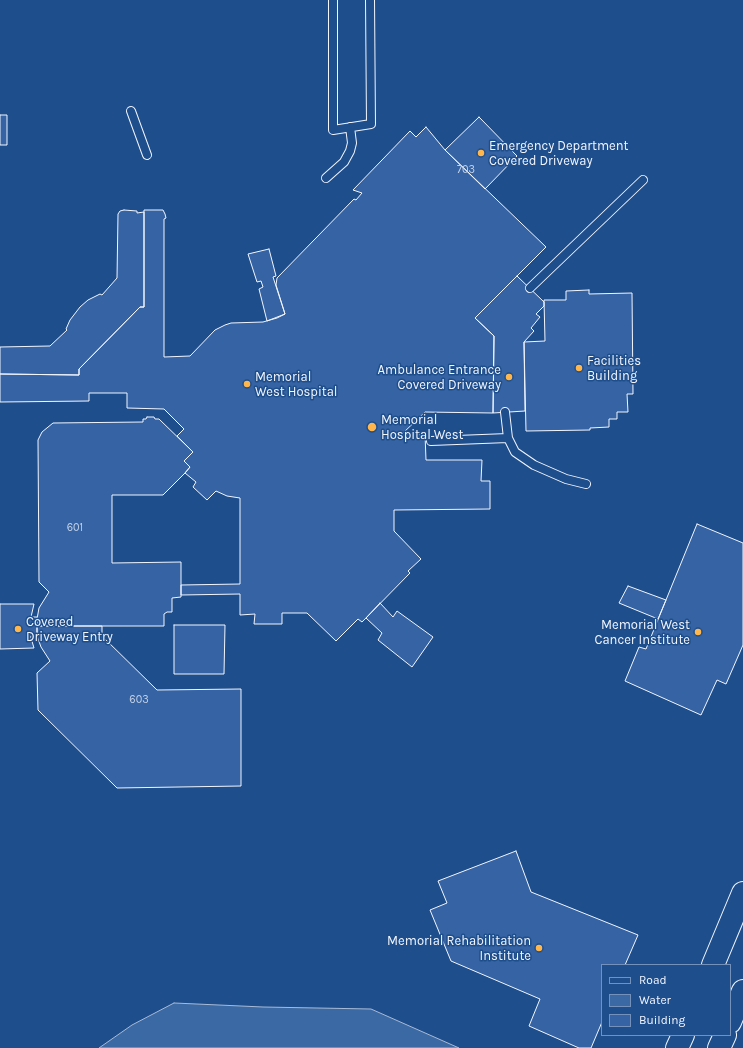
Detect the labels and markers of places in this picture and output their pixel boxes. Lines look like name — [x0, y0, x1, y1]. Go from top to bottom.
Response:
place label: Emergency Department Covered Driveway — [489, 138, 629, 169]
marker: Emergency Department Covered Driveway — [476, 148, 486, 158]
place label: Facilities Building — [587, 353, 641, 384]
place label: Ambulance Entrance Covered Driveway — [378, 362, 501, 393]
marker: Facilities Building — [574, 363, 584, 373]
place label: Memorial West Hospital — [255, 369, 337, 400]
marker: Ambulance Entrance Covered Driveway — [504, 372, 514, 382]
marker: Memorial West Hospital — [242, 379, 252, 389]
place label: Memorial Hospital West — [381, 412, 463, 443]
marker: Memorial Hospital West — [366, 421, 378, 433]
place label: Covered Driveway Entry — [26, 614, 113, 645]
place label: Memorial West Cancer Institute — [594, 617, 690, 648]
marker: Covered Driveway Entry — [13, 624, 23, 634]
marker: Memorial West Cancer Institute — [693, 627, 703, 637]
place label: Memorial Rehabilitation Institute — [387, 933, 531, 964]
marker: Memorial Rehabilitation Institute — [534, 943, 544, 953]

